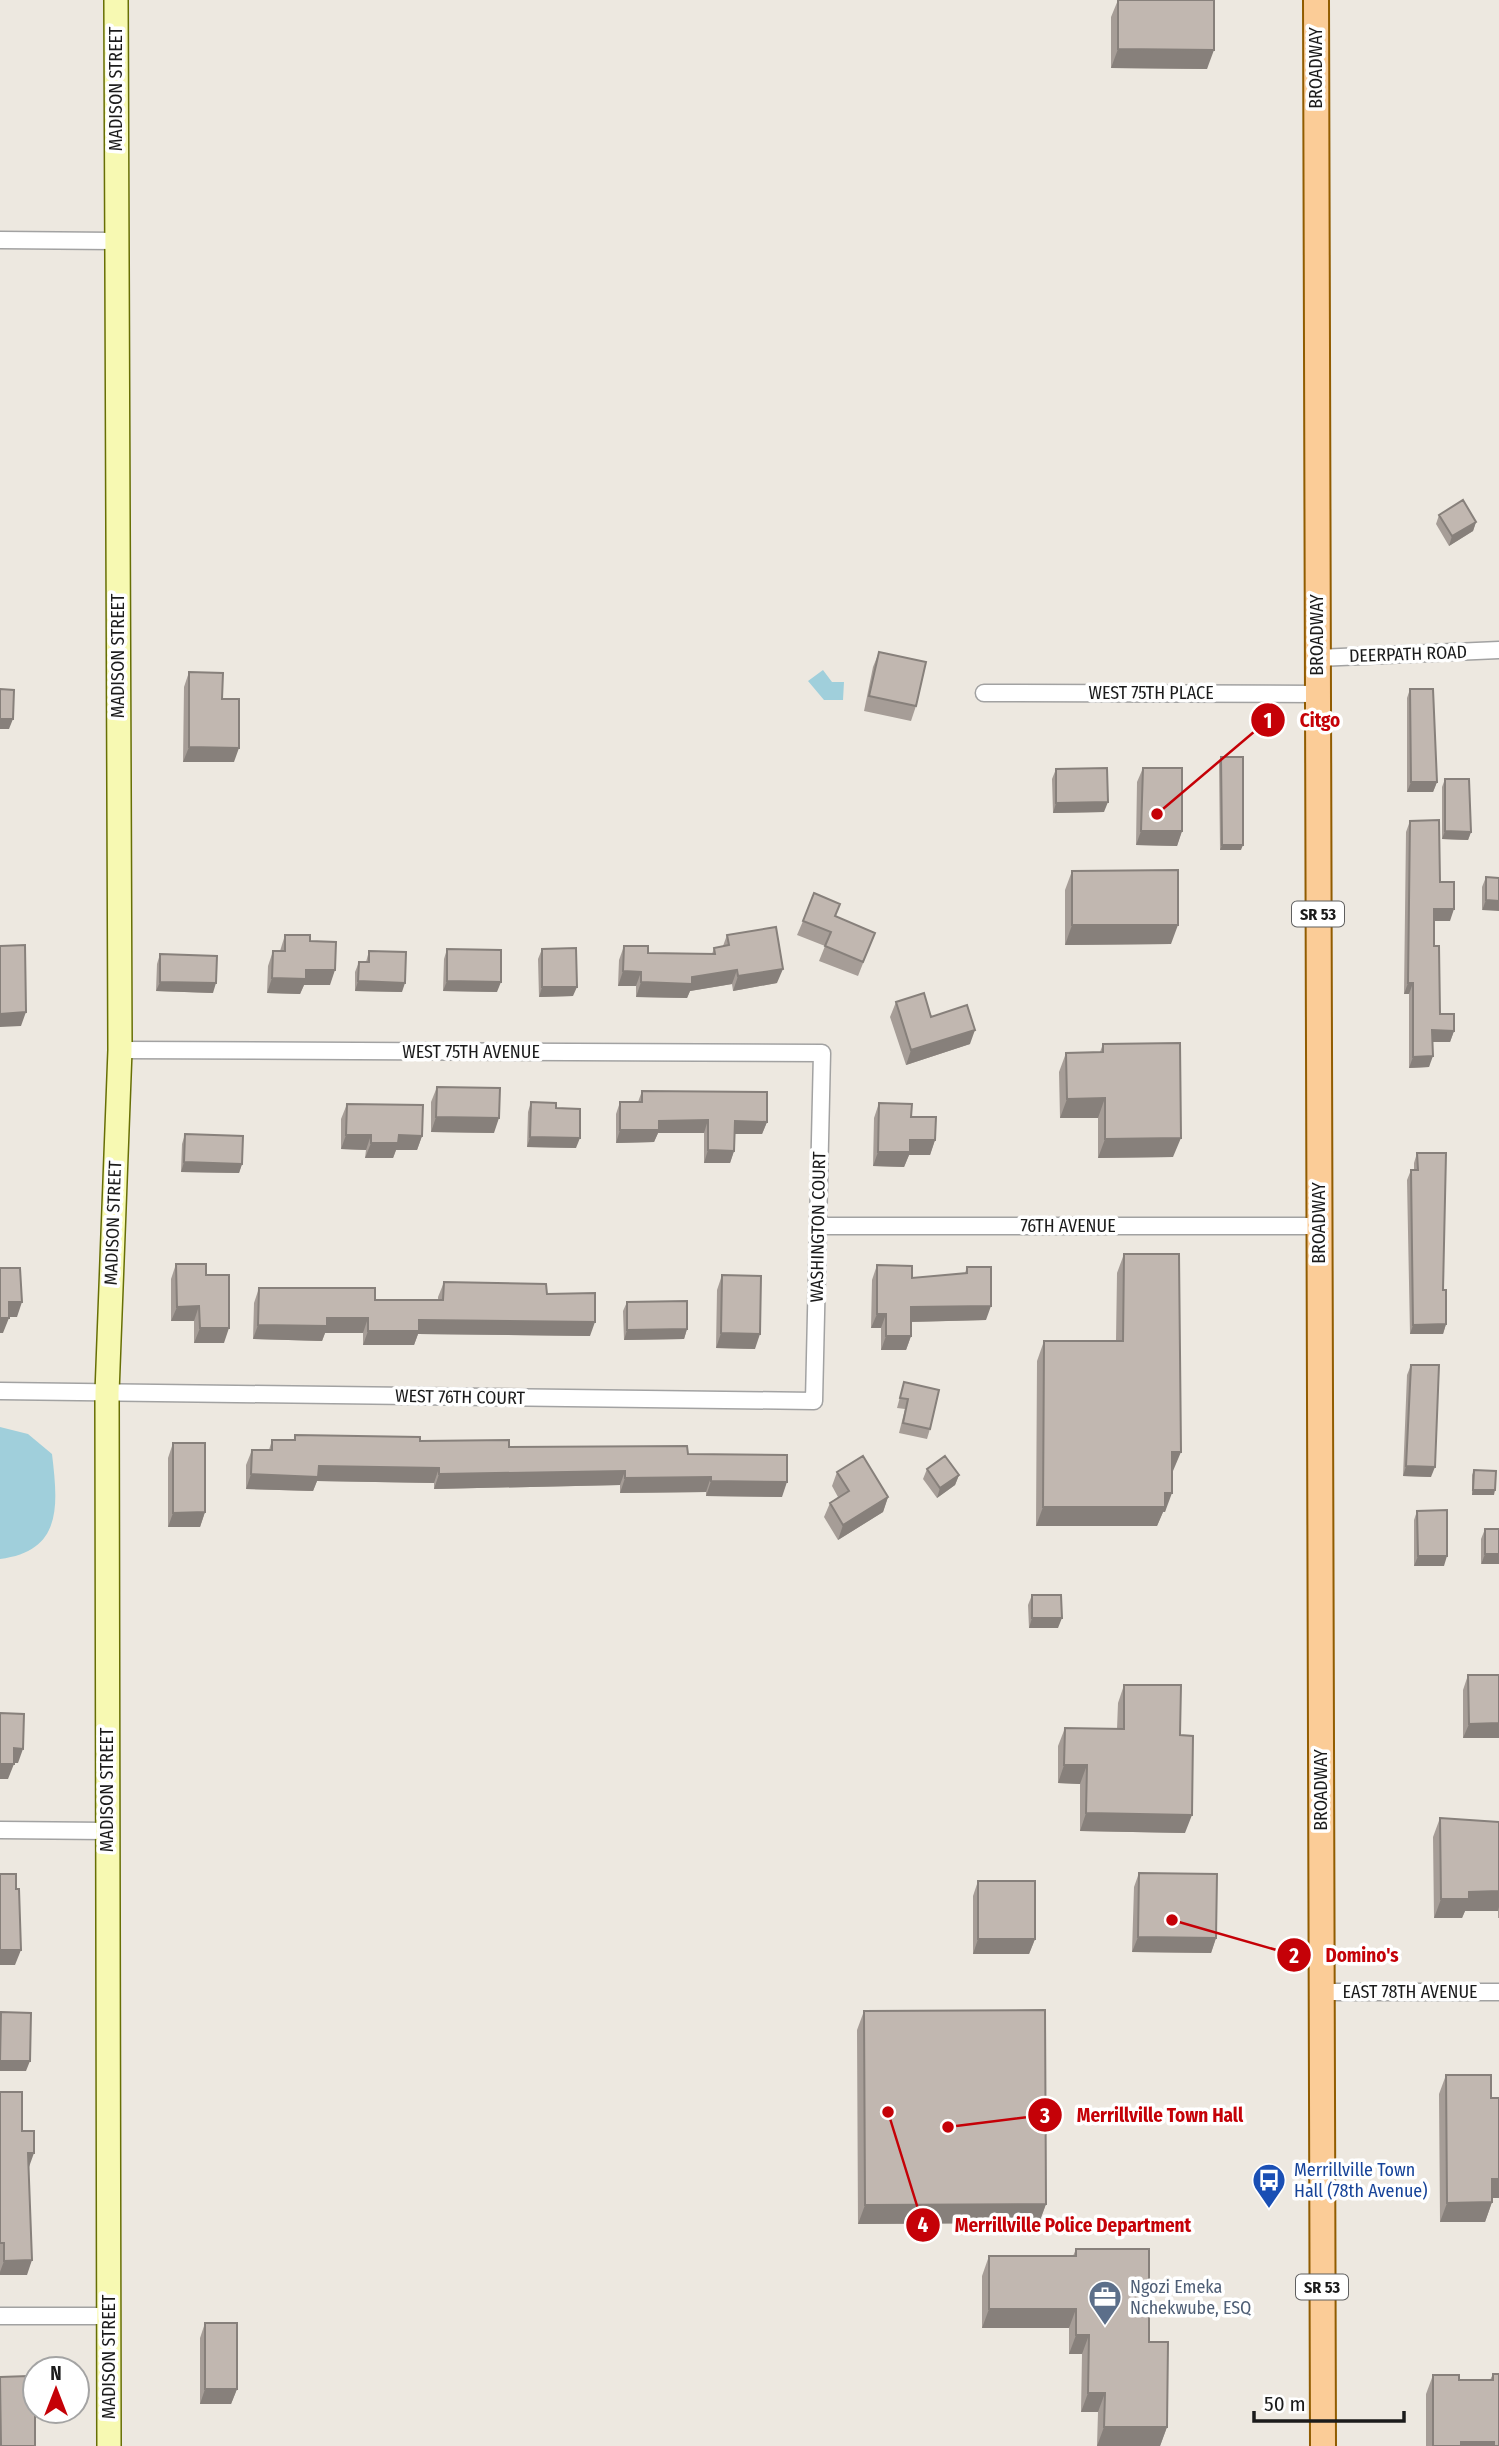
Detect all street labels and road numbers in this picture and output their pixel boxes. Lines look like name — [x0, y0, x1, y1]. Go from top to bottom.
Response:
street label: MADISON STREET — [105, 26, 127, 151]
street label: BROADWAY — [1305, 27, 1327, 109]
street label: MADISON STREET — [107, 593, 129, 718]
street label: BROADWAY — [1306, 594, 1328, 676]
street label: DEERPATH ROAD — [1349, 641, 1467, 667]
street label: WEST 75TH PLACE — [1088, 682, 1214, 704]
road number: SR 53 — [1292, 902, 1344, 926]
street label: WEST 75TH AVENUE — [402, 1041, 540, 1063]
street label: WASHINGTON COURT — [806, 1151, 830, 1303]
street label: MADISON STREET — [100, 1160, 126, 1286]
street label: BROADWAY — [1308, 1182, 1330, 1264]
street label: 76TH AVENUE — [1020, 1215, 1116, 1237]
street label: WEST 76TH COURT — [395, 1385, 526, 1409]
street label: MADISON STREET — [96, 1727, 118, 1852]
street label: BROADWAY — [1310, 1749, 1332, 1831]
street label: EAST 78TH AVENUE — [1343, 1981, 1477, 2003]
road number: SR 53 — [1296, 2274, 1348, 2300]
street label: MADISON STREET — [98, 2294, 120, 2419]

